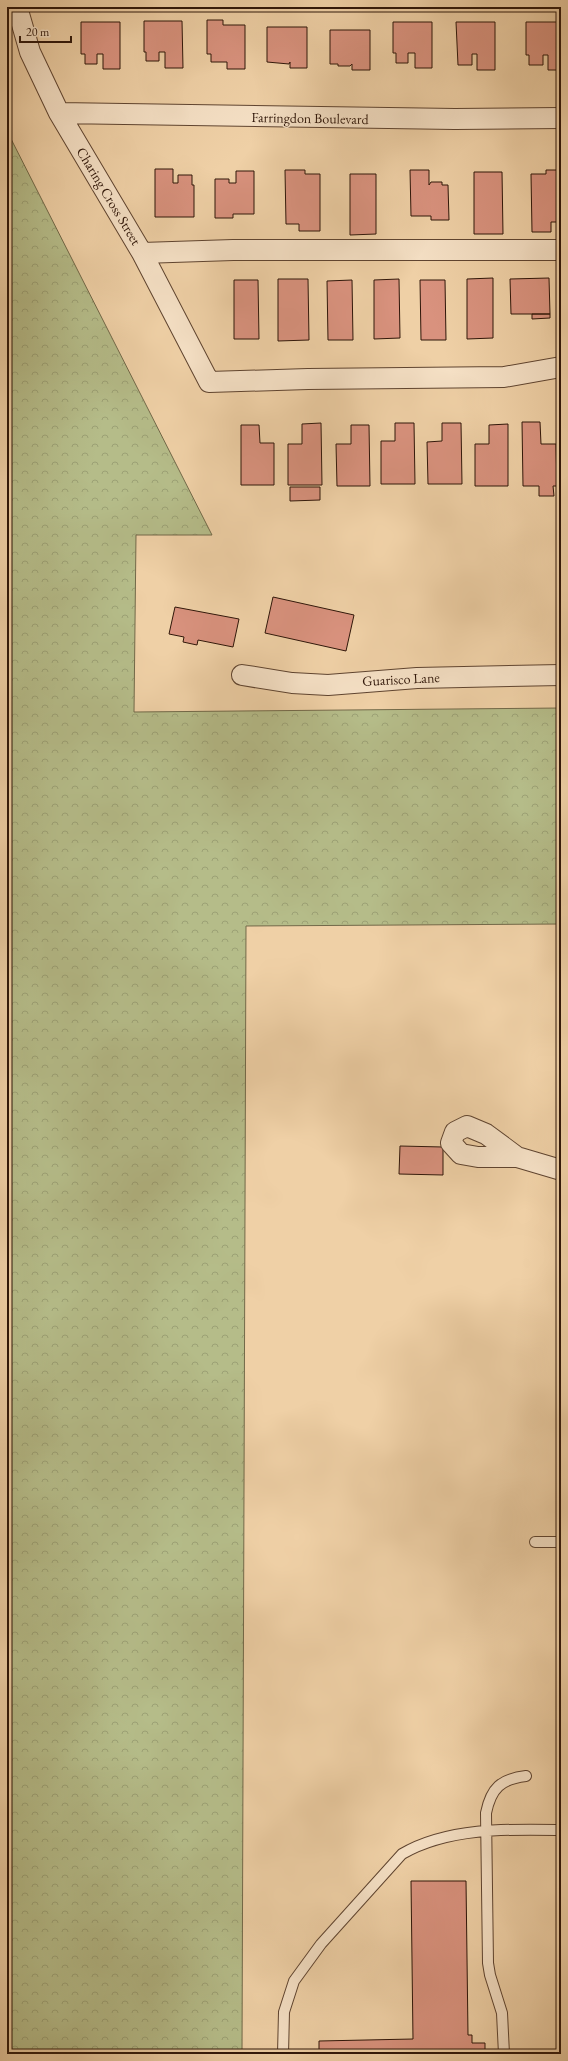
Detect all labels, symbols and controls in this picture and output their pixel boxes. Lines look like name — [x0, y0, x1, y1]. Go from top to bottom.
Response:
scale bar — [20, 18, 71, 44]
text: 20 m — [26, 24, 50, 40]
street label: Farringdon Boulevard — [251, 108, 370, 128]
street label: Charing Cross Street — [73, 144, 146, 249]
street label: Guarisco Lane — [362, 668, 441, 690]

